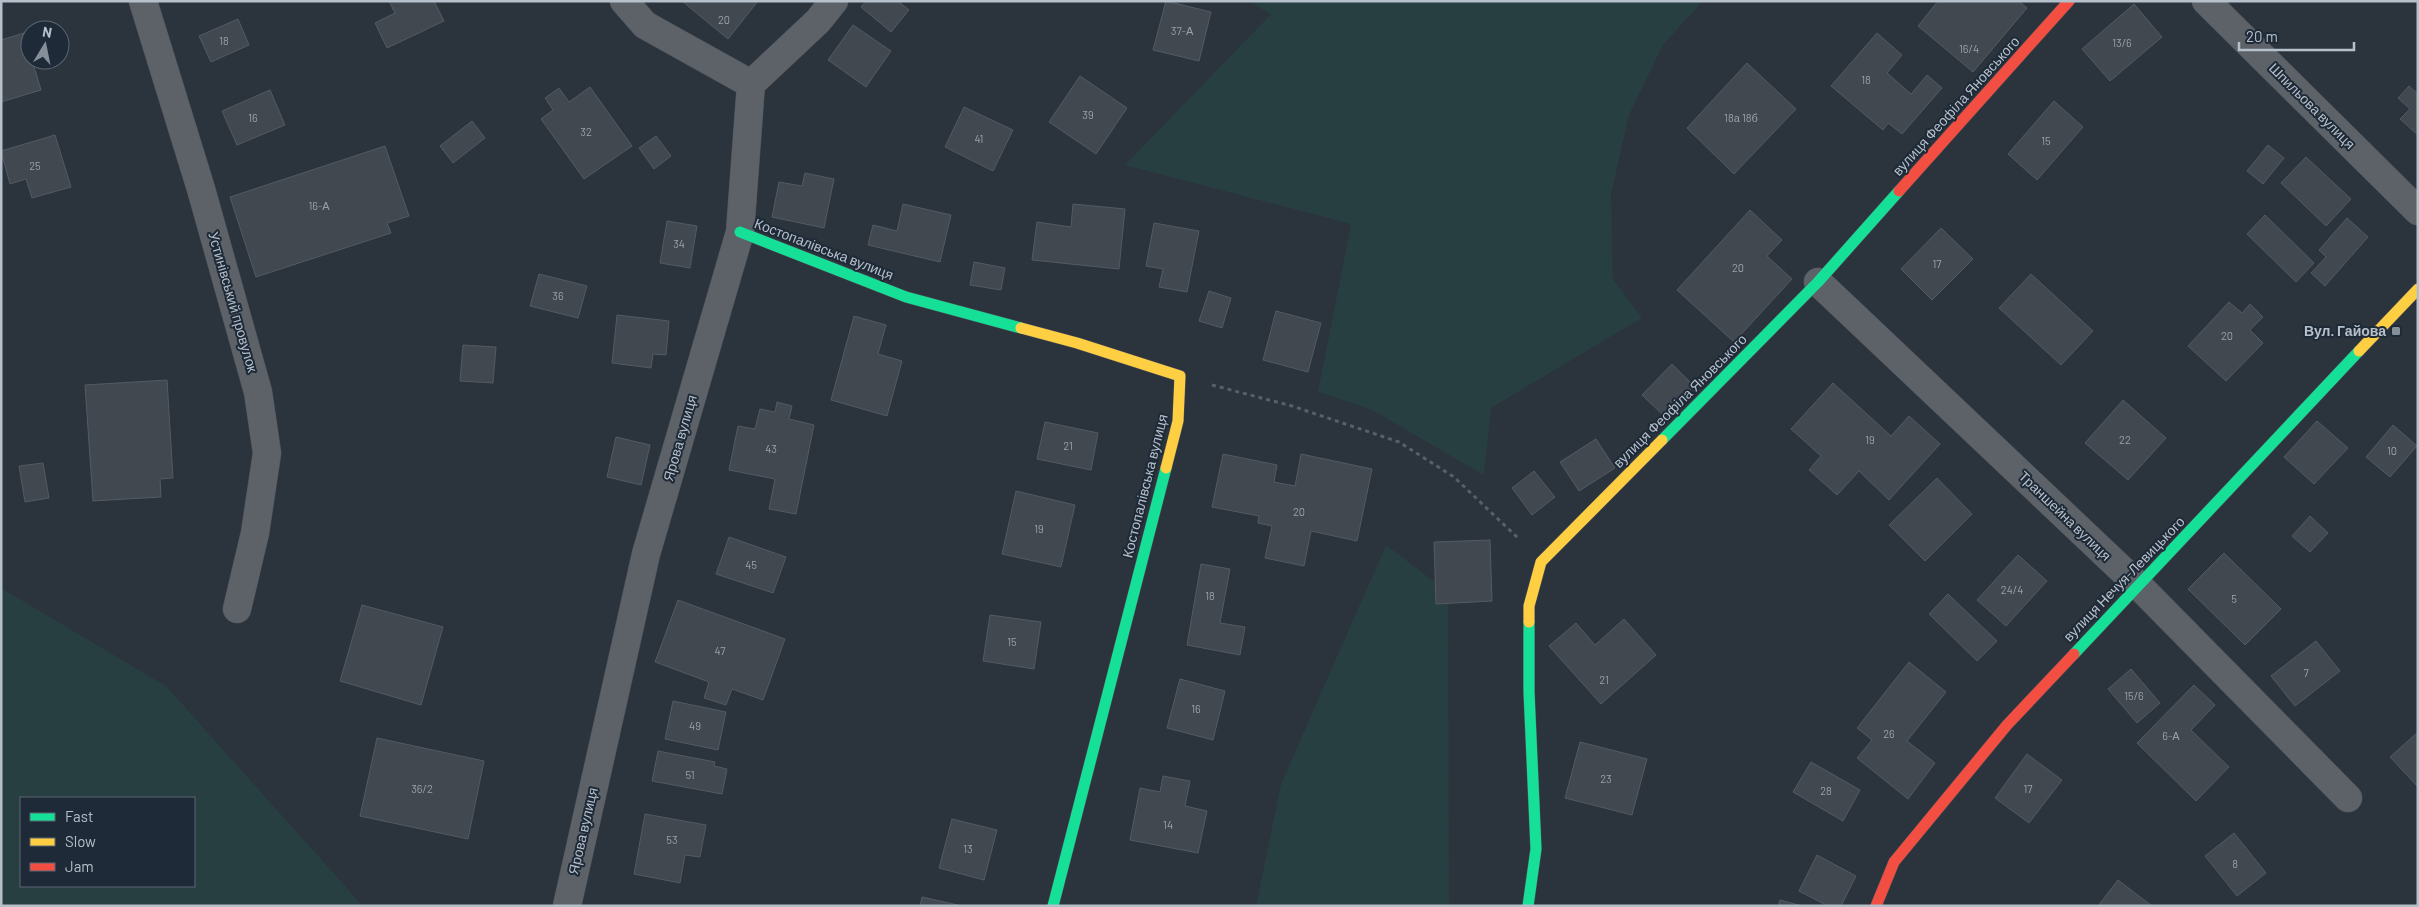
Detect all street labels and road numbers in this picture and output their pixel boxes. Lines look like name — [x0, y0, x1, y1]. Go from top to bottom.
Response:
street label: вулиця Феофіла Яновського — [1889, 32, 2023, 179]
street label: Шпильова вулиця — [2266, 59, 2359, 152]
street label: Костопалівська вулиця — [752, 214, 896, 283]
street label: Устинівський провулок — [205, 230, 262, 375]
street label: вулиця Феофіла Яновського — [1609, 330, 1750, 471]
street label: Ярова вулиця — [659, 393, 700, 483]
street label: Костопалівська вулиця — [1118, 412, 1171, 560]
street label: Траншейна вулиця — [2016, 467, 2115, 564]
street label: вулиця Нечуя-Левицького — [2059, 513, 2188, 645]
street label: Ярова вулиця — [564, 786, 601, 876]

